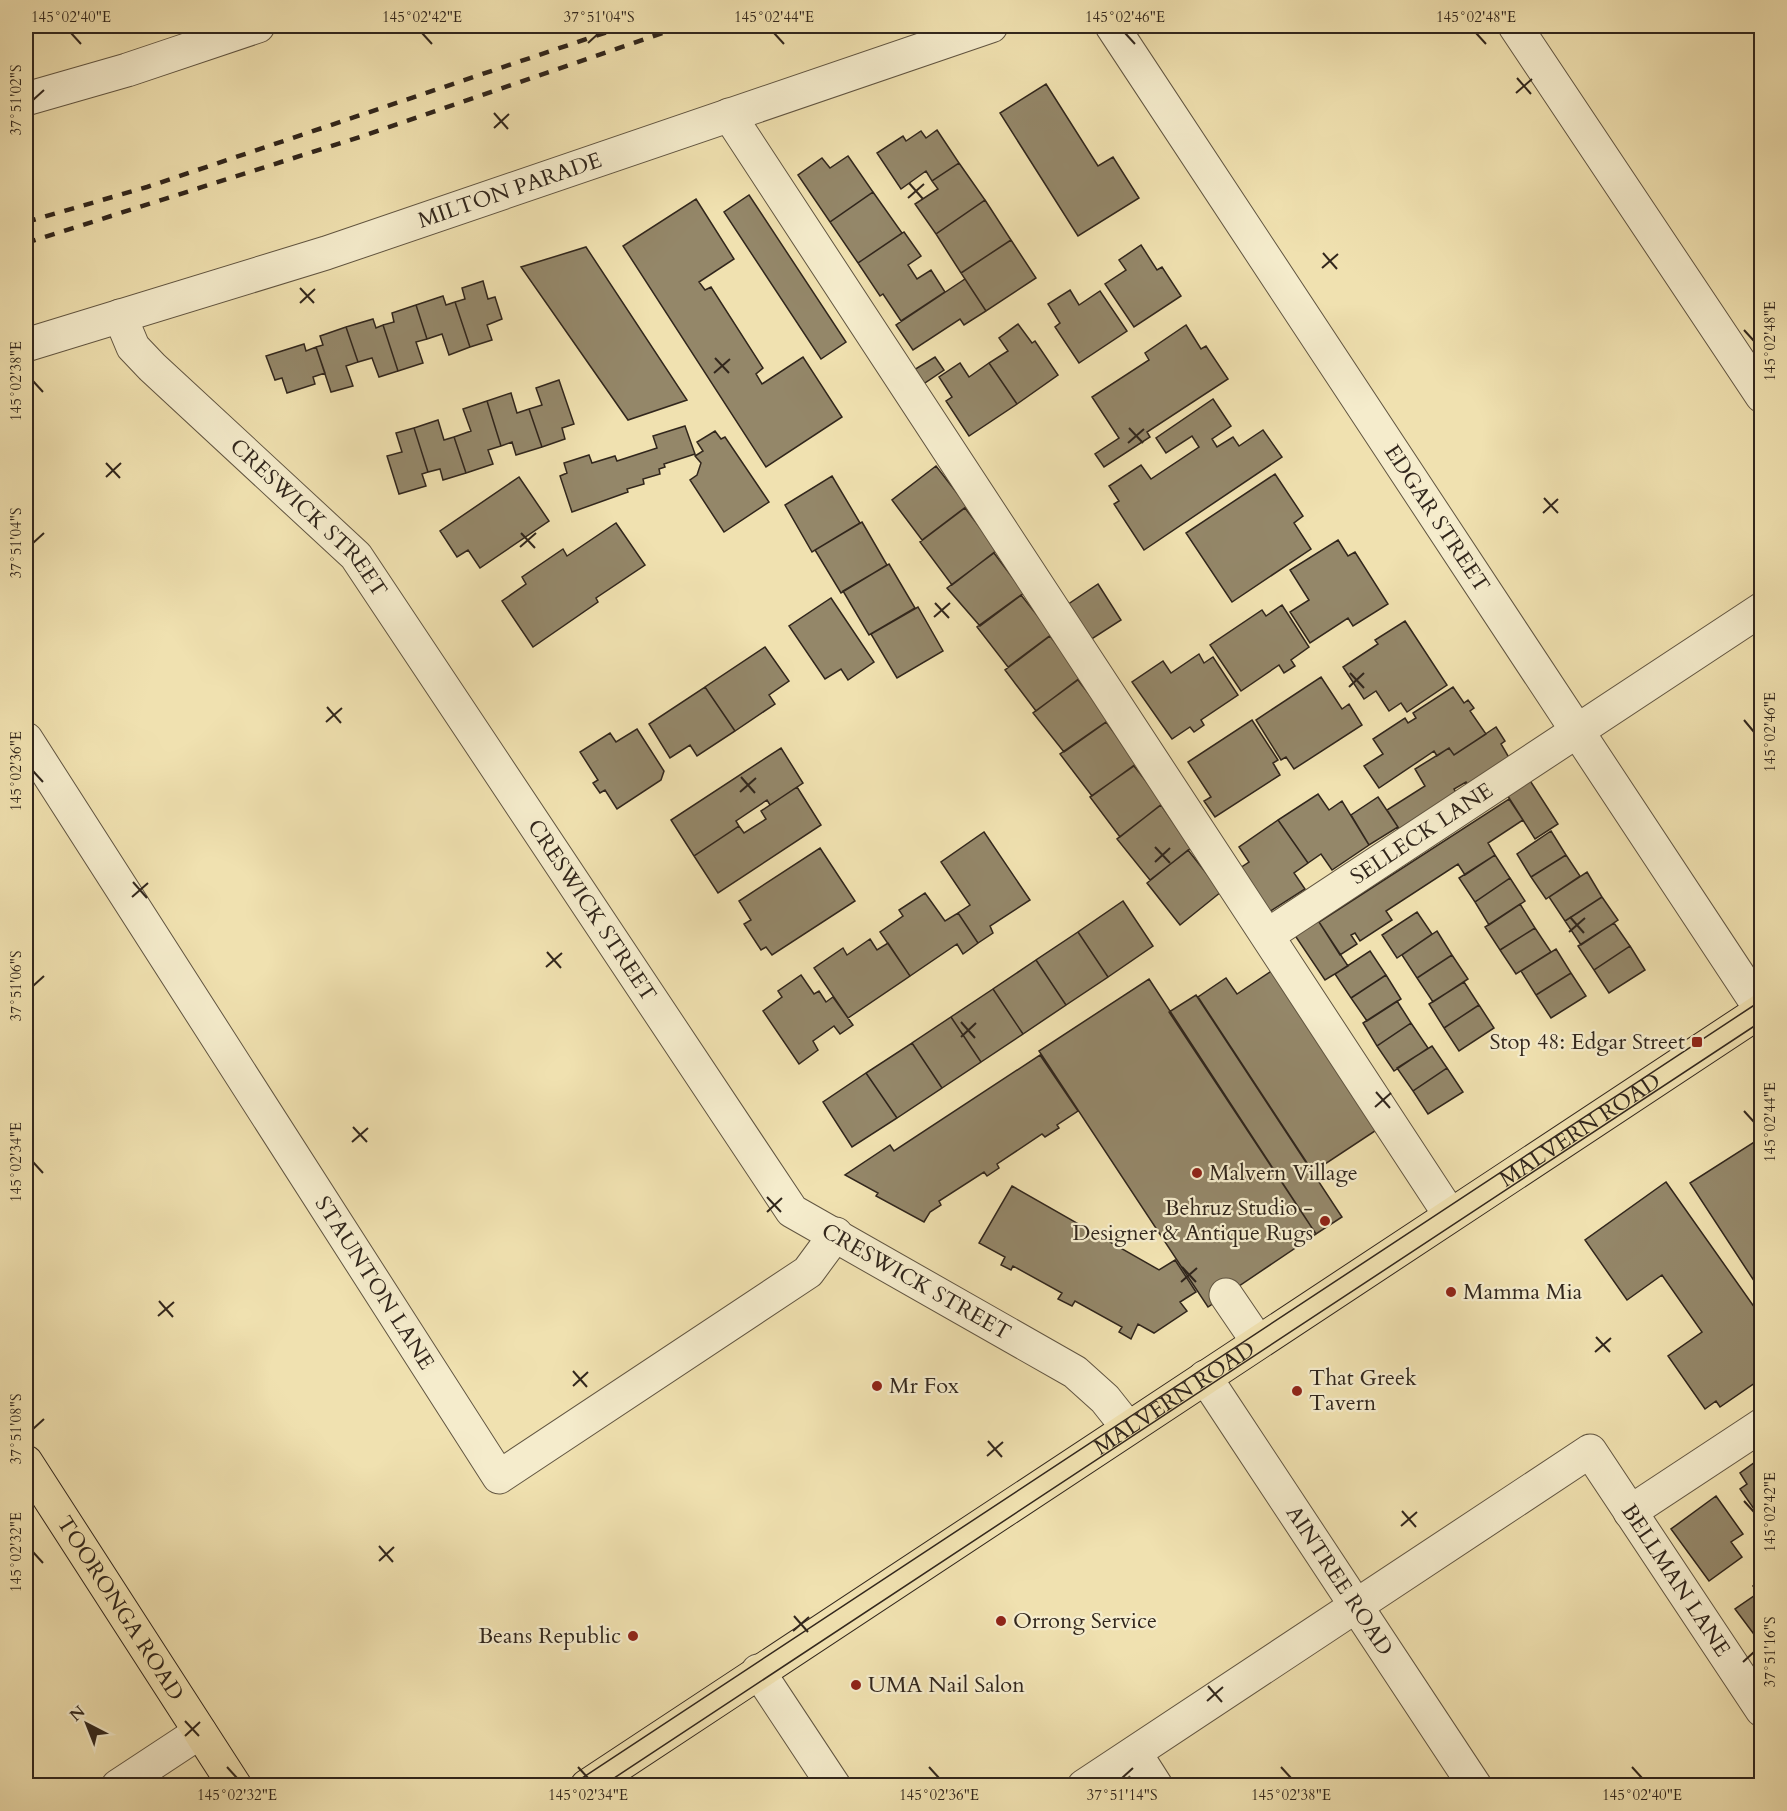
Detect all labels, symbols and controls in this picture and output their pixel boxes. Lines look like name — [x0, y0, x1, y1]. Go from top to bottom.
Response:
text: 145°02'40"E — [31, 7, 111, 27]
text: 145°02'42"E — [382, 7, 462, 27]
text: 37°51'04"S — [564, 7, 634, 27]
text: 145°02'44"E — [734, 7, 814, 27]
text: 145°02'46"E — [1085, 7, 1165, 27]
text: 145°02'48"E — [1436, 7, 1516, 27]
text: 37°51'02"S — [6, 65, 26, 135]
street label: MILTON PARADE — [414, 145, 606, 236]
text: 145°02'48"E — [1760, 301, 1780, 381]
text: 145°02'38"E — [6, 341, 26, 421]
street label: CRESWICK STREET — [223, 432, 394, 603]
street label: EDGAR STREET — [1377, 439, 1497, 598]
text: 37°51'04"S — [6, 508, 26, 578]
text: 145°02'46"E — [1760, 692, 1780, 772]
text: 145°02'36"E — [6, 731, 26, 811]
street label: SELLECK LANE — [1344, 776, 1499, 892]
street label: CRESWICK STREET — [520, 813, 663, 1007]
text: 37°51'06"S — [6, 951, 26, 1021]
place label: Stop 48: Edgar Street — [1490, 1027, 1685, 1057]
marker: Stop 48: Edgar Street — [1690, 1035, 1704, 1049]
street label: MALVERN ROAD — [1494, 1066, 1666, 1194]
text: 145°02'44"E — [1760, 1082, 1780, 1162]
text: 145°02'34"E — [6, 1122, 26, 1202]
place label: Malvern Village — [1209, 1158, 1358, 1188]
marker: Malvern Village — [1190, 1166, 1204, 1180]
street label: STAUNTON LANE — [308, 1190, 441, 1375]
place label: Behruz Studio - Designer & Antique Rugs — [1073, 1193, 1313, 1248]
marker: Behruz Studio - Designer & Antique Rugs — [1318, 1214, 1332, 1228]
street label: CRESWICK STREET — [816, 1216, 1016, 1347]
place label: Mamma Mia — [1463, 1277, 1583, 1307]
marker: Mamma Mia — [1444, 1285, 1458, 1299]
street label: MALVERN ROAD — [1088, 1334, 1261, 1462]
place label: That Greek Tavern — [1309, 1363, 1417, 1418]
place label: Mr Fox — [889, 1371, 959, 1401]
marker: Mr Fox — [870, 1379, 884, 1393]
marker: That Greek Tavern — [1290, 1384, 1304, 1398]
text: 37°51'08"S — [6, 1394, 26, 1464]
text: 145°02'42"E — [1760, 1472, 1780, 1552]
street label: BELLMAN LANE — [1614, 1498, 1737, 1663]
street label: AINTREE ROAD — [1279, 1500, 1400, 1662]
street label: TOORONGA ROAD — [50, 1510, 191, 1706]
text: 145°02'32"E — [6, 1512, 26, 1592]
place label: Orrong Service — [1013, 1606, 1157, 1636]
marker: Orrong Service — [994, 1614, 1008, 1628]
text: 37°51'16"S — [1760, 1617, 1780, 1687]
place label: Beans Republic — [478, 1621, 621, 1651]
marker: Beans Republic — [626, 1629, 640, 1643]
place label: UMA Nail Salon — [868, 1670, 1025, 1700]
marker: UMA Nail Salon — [849, 1678, 863, 1692]
north arrow — [57, 1694, 117, 1754]
text: N — [65, 1701, 90, 1726]
text: 145°02'32"E — [197, 1785, 277, 1805]
text: 145°02'34"E — [548, 1785, 628, 1805]
text: 145°02'36"E — [899, 1785, 979, 1805]
text: 37°51'14"S — [1087, 1785, 1157, 1805]
text: 145°02'38"E — [1251, 1785, 1331, 1805]
text: 145°02'40"E — [1602, 1785, 1682, 1805]

